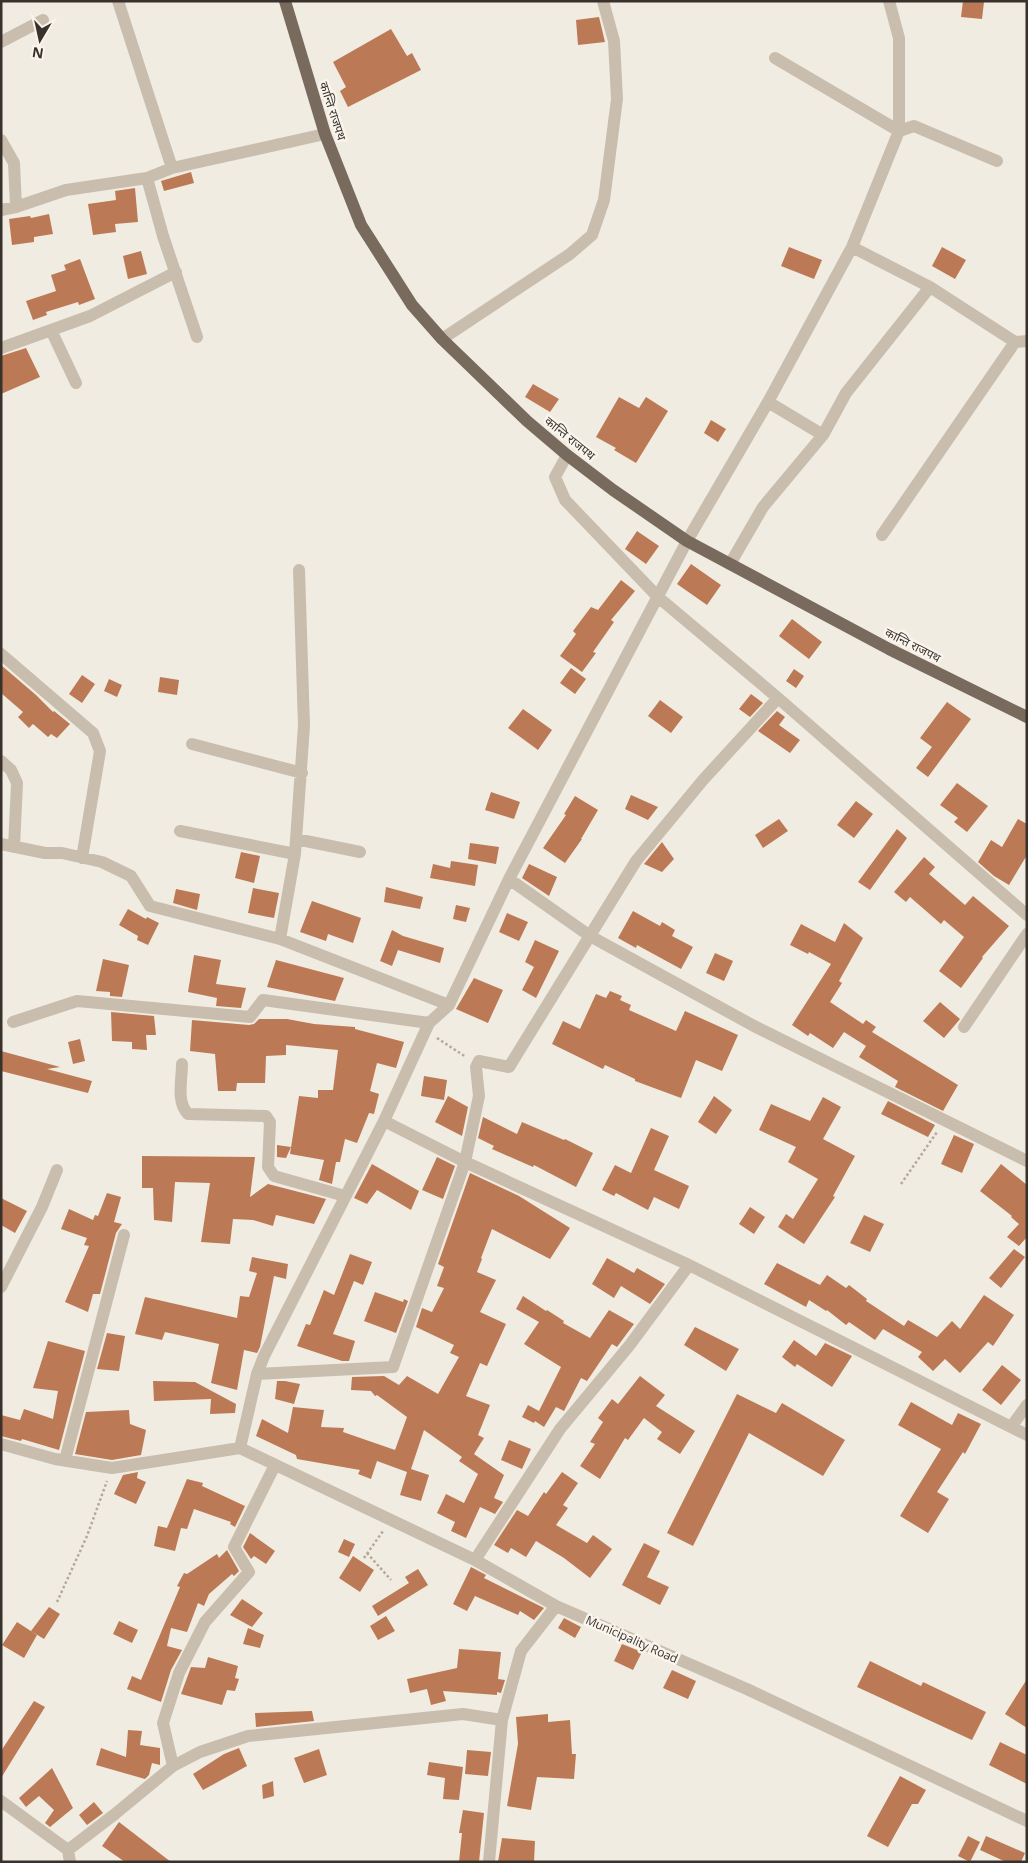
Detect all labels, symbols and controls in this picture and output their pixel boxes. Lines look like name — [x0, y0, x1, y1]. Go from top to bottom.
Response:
north arrow — [15, 15, 65, 65]
text: N — [31, 43, 45, 64]
street label: कान्ति राजपथ — [316, 80, 351, 143]
street label: कान्ति राजपथ — [541, 412, 599, 464]
street label: कान्ति राजपथ — [882, 624, 944, 666]
street label: Municipality Road — [583, 1611, 681, 1667]

